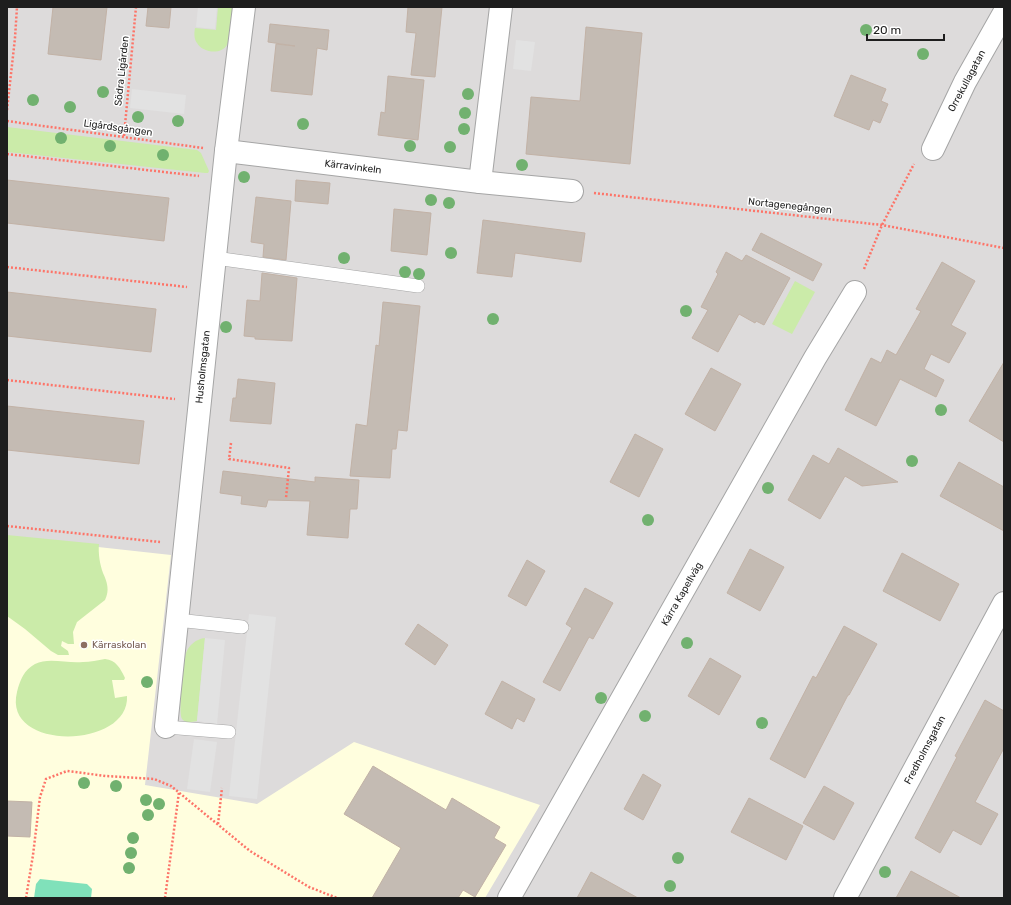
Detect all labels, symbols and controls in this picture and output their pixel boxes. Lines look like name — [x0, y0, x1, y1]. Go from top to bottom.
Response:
scale bar — [867, 16, 944, 42]
text: 20 m — [873, 23, 901, 37]
street label: Södra Ligården — [112, 35, 132, 107]
street label: Orrekullagatan — [946, 48, 988, 114]
street label: Ligårdsgången — [83, 117, 153, 139]
street label: Kärravinkeln — [324, 158, 382, 176]
street label: Nortagenegången — [747, 196, 833, 216]
street label: Husholmsgatan — [193, 330, 213, 404]
street label: Kärra Kapellväg — [659, 560, 705, 628]
place label: Kärraskolan — [92, 639, 146, 651]
marker: Kärraskolan — [79, 640, 89, 650]
street label: Fredholmsgatan — [902, 714, 948, 786]

